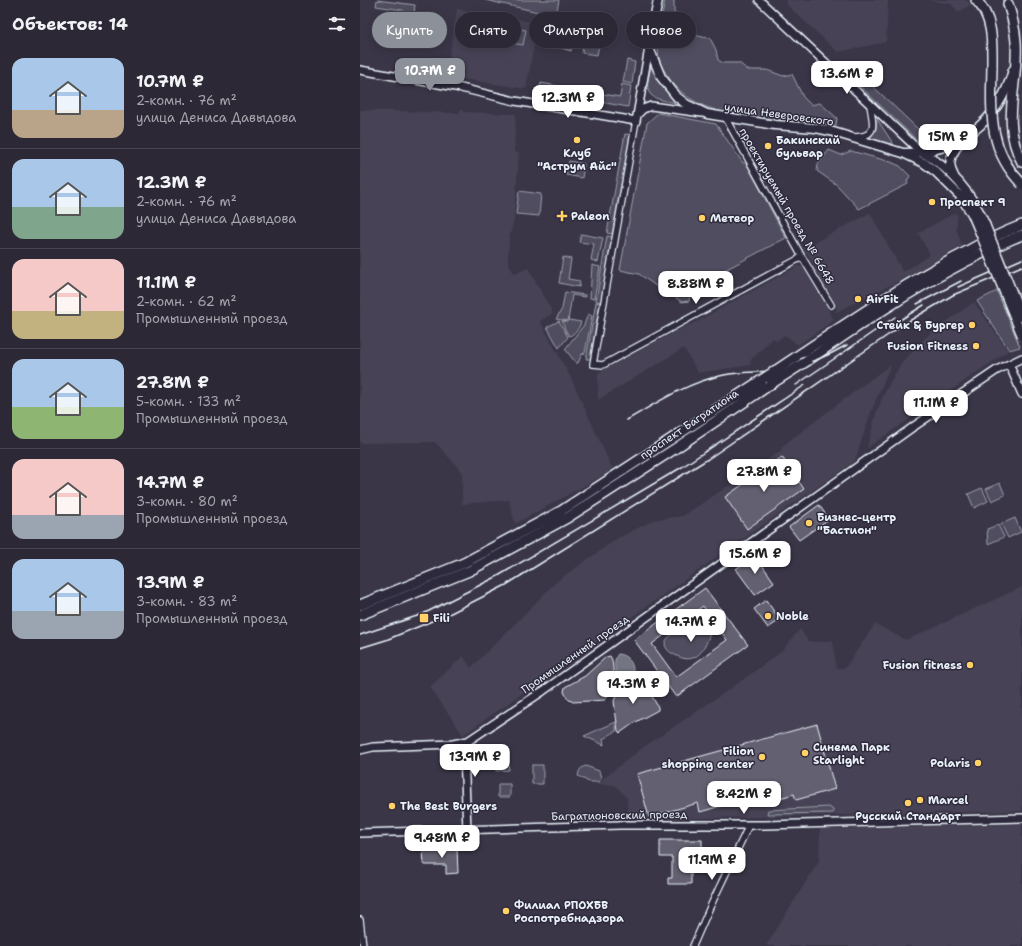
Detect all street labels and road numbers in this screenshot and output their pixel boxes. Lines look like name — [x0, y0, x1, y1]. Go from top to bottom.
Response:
street label: улица Неверовского — [723, 99, 835, 130]
street label: проектируемый проезд № 6648 — [736, 125, 838, 287]
street label: проспект Багратиона — [637, 386, 742, 463]
street label: Промышленный проезд — [518, 611, 632, 697]
street label: Багратионовский проезд — [551, 807, 687, 824]

